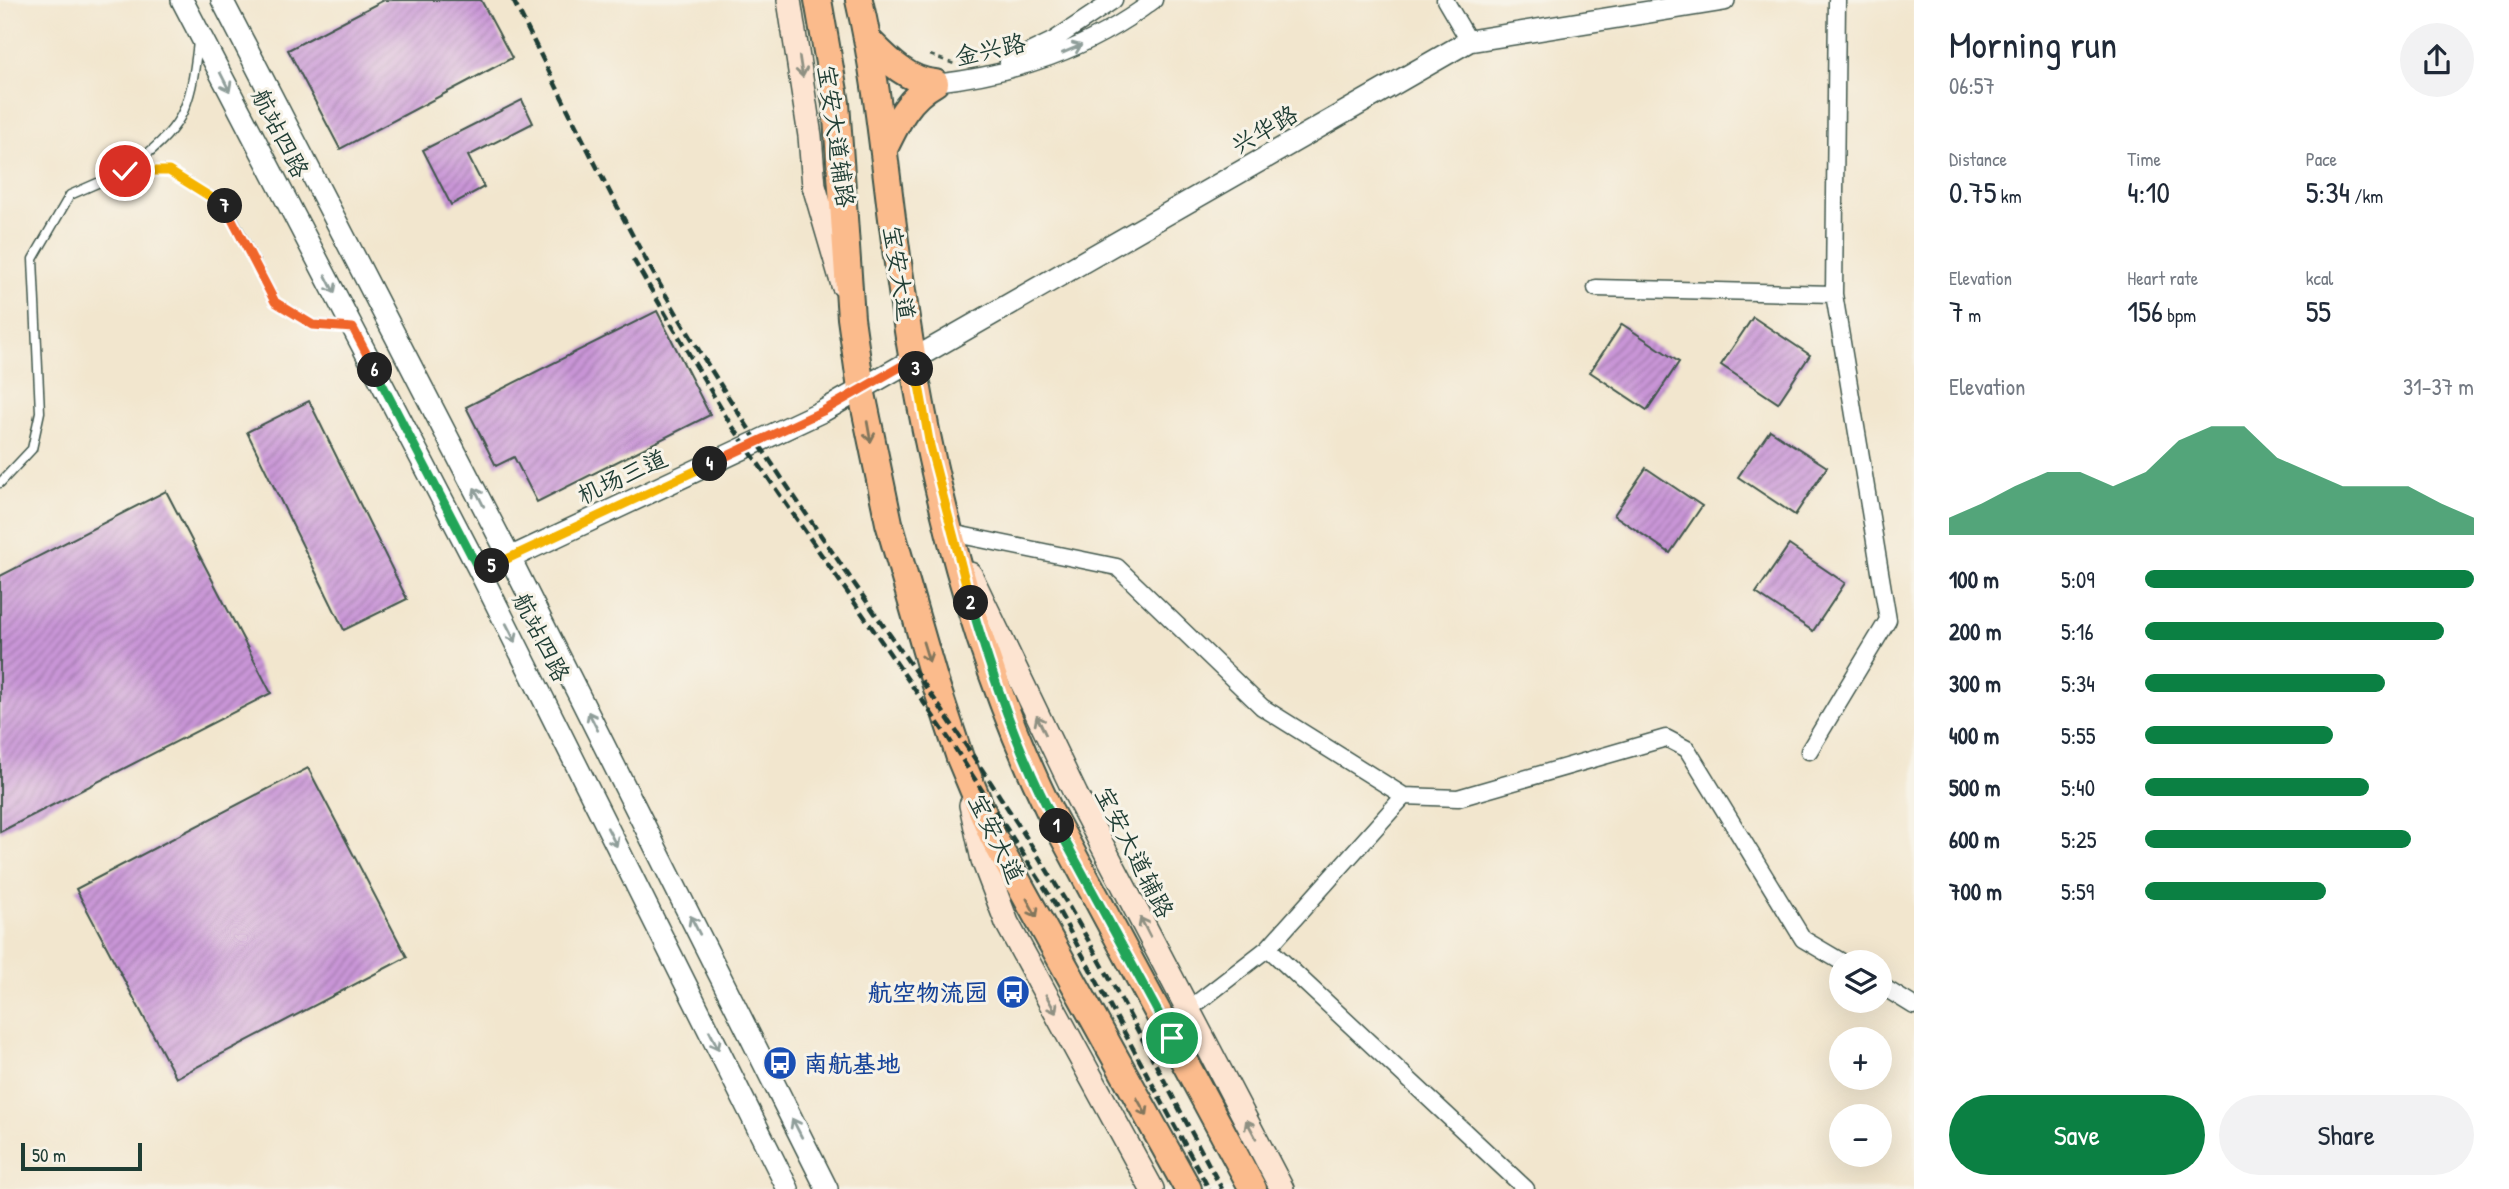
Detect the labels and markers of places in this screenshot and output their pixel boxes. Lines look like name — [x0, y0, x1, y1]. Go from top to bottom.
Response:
pin — [95, 141, 155, 201]
pin: 7 — [208, 188, 243, 224]
pin: 6 — [358, 352, 392, 388]
pin: 3 — [898, 352, 934, 386]
pin: 4 — [692, 447, 728, 482]
pin: 5 — [475, 548, 510, 584]
pin: 2 — [954, 586, 988, 620]
pin: 1 — [1040, 808, 1074, 844]
bus stop icon: 航空物流园 — [994, 973, 1032, 1011]
place label: 航空物流园 — [868, 976, 988, 1008]
pin — [1142, 1008, 1202, 1068]
bus stop icon: 南航基地 — [761, 1044, 799, 1082]
place label: 南航基地 — [804, 1047, 900, 1079]

